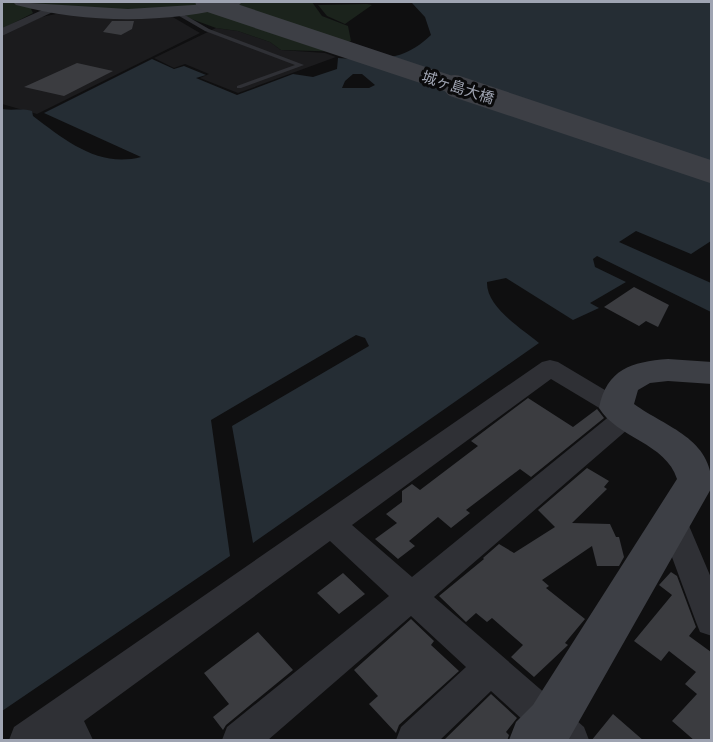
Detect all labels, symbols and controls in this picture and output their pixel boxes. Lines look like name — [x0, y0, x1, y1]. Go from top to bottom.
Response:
street label: 城ヶ島大橋 — [419, 66, 497, 108]

